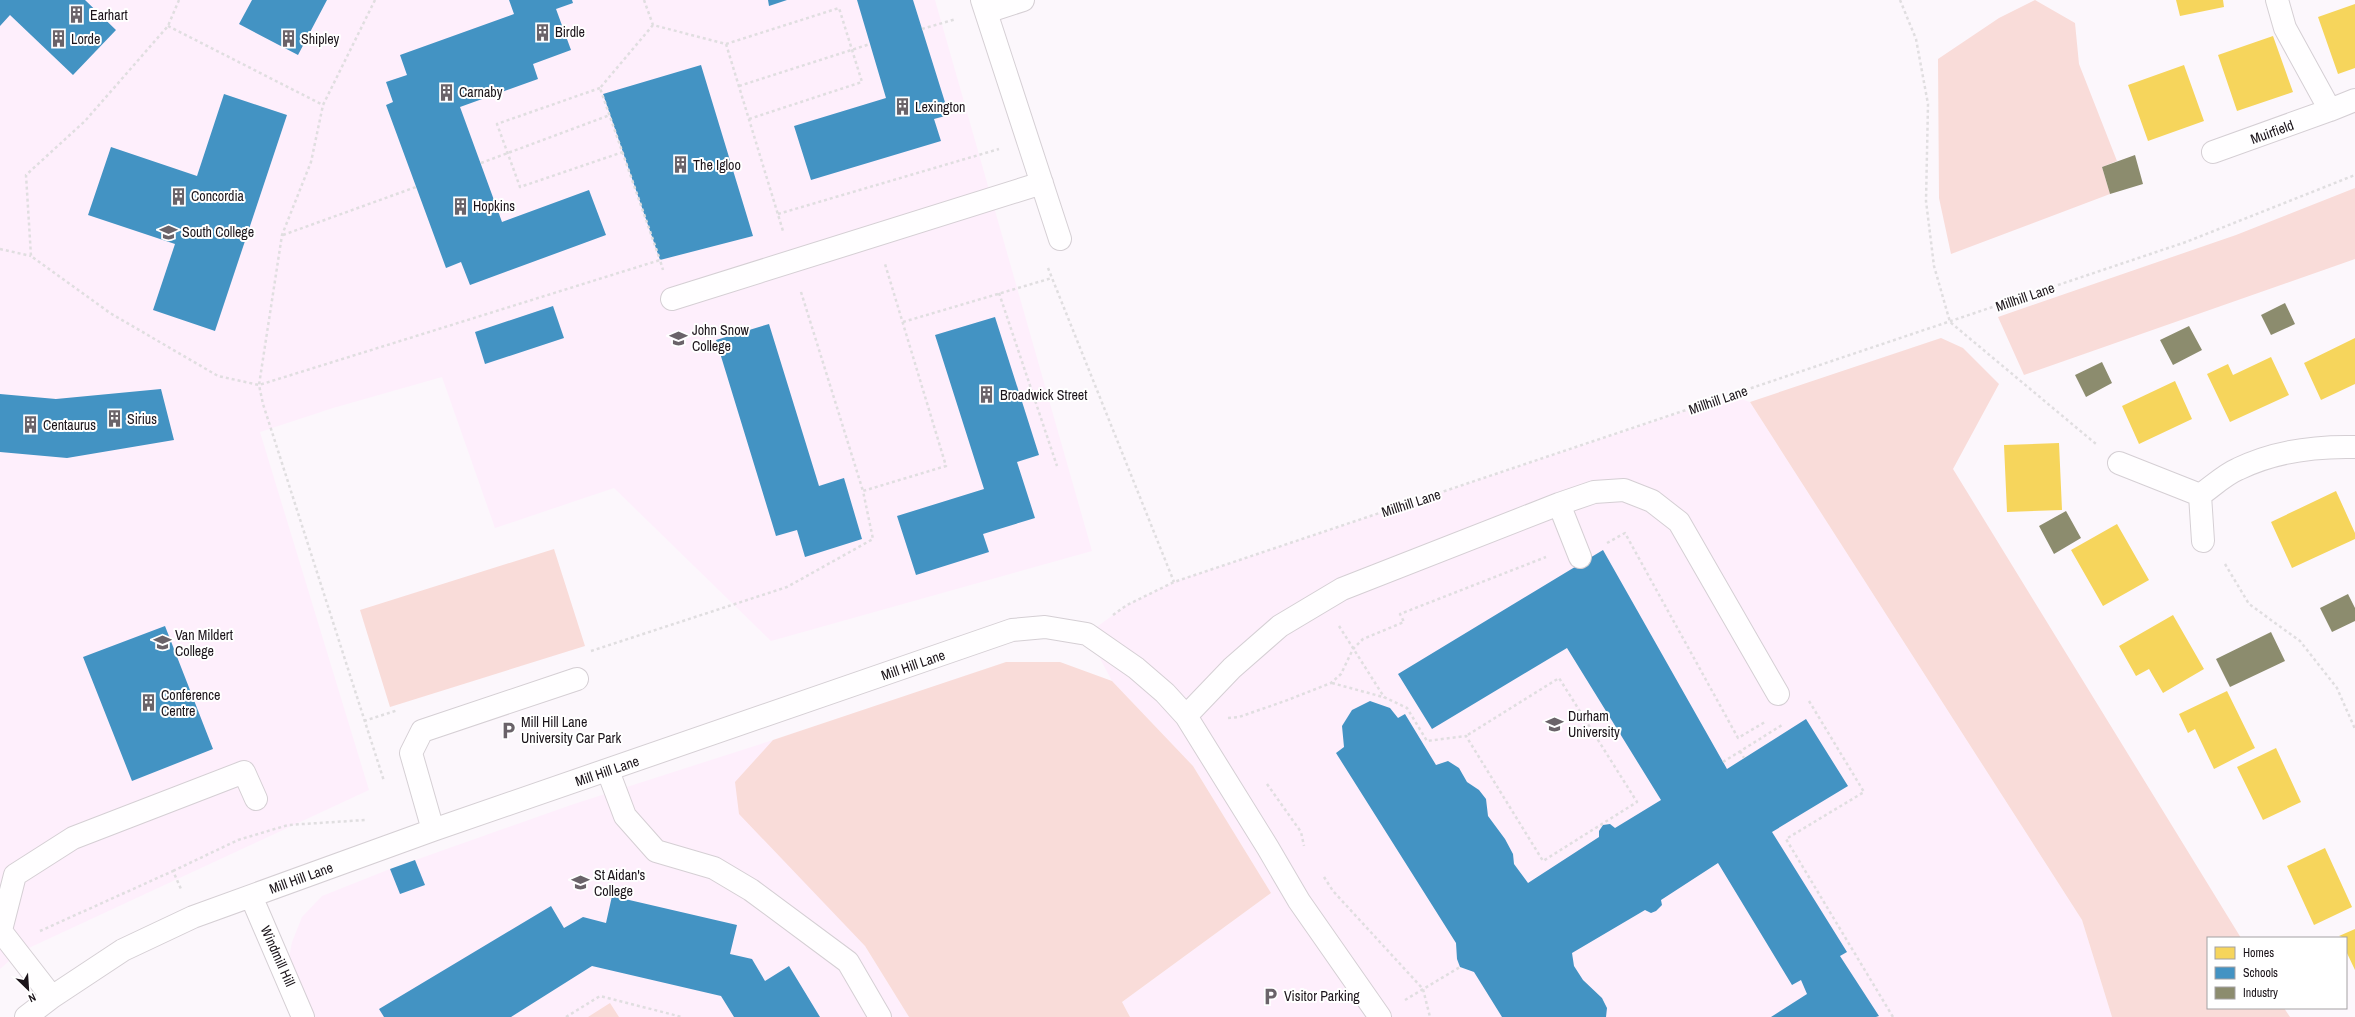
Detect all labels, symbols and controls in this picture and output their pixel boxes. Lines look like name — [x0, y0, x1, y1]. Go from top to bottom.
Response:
building icon: Earhart — [67, 5, 87, 25]
place label: Earhart — [90, 6, 128, 24]
building icon: Birdle — [532, 22, 552, 42]
place label: Birdle — [555, 23, 585, 41]
building icon: Lorde — [48, 29, 68, 49]
building icon: Shipley — [278, 29, 298, 49]
place label: Lorde — [71, 30, 100, 48]
place label: Shipley — [301, 30, 340, 48]
building icon: Carnaby — [436, 82, 456, 102]
place label: Carnaby — [459, 83, 503, 101]
building icon: Lexington — [892, 97, 912, 117]
place label: Lexington — [915, 98, 965, 116]
street label: Muirfield — [2248, 116, 2296, 148]
building icon: The Igloo — [670, 155, 690, 175]
place label: The Igloo — [693, 156, 741, 174]
building icon: Concordia — [168, 186, 188, 206]
place label: Concordia — [191, 187, 245, 205]
building icon: Hopkins — [450, 196, 470, 216]
place label: Hopkins — [473, 197, 515, 215]
school or university icon: South College — [159, 222, 179, 242]
place label: South College — [182, 223, 254, 241]
street label: Millhill Lane — [1993, 279, 2057, 315]
place label: John Snow College — [692, 321, 750, 355]
school or university icon: John Snow College — [669, 328, 689, 348]
street label: Millhill Lane — [1686, 382, 1750, 418]
building icon: Broadwick Street — [977, 385, 997, 405]
place label: Broadwick Street — [1000, 386, 1087, 404]
building icon: Sirius — [104, 409, 124, 429]
place label: Sirius — [127, 410, 157, 428]
building icon: Centaurus — [20, 415, 40, 435]
place label: Centaurus — [43, 416, 96, 434]
street label: Millhill Lane — [1379, 485, 1443, 521]
place label: Van Mildert College — [175, 626, 233, 660]
school or university icon: Van Mildert College — [152, 633, 172, 653]
street label: Mill Hill Lane — [879, 646, 947, 684]
place label: Conference Centre — [161, 686, 220, 720]
building icon: Conference Centre — [138, 693, 158, 713]
place label: Durham University — [1568, 707, 1620, 741]
place label: Mill Hill Lane University Car Park — [521, 713, 621, 747]
school or university icon: Durham University — [1545, 714, 1565, 734]
parking icon: Mill Hill Lane University Car Park — [498, 720, 518, 740]
street label: Mill Hill Lane — [573, 752, 641, 790]
street label: Mill Hill Lane — [267, 858, 335, 898]
place label: St Aidan's College — [594, 866, 646, 900]
school or university icon: St Aidan's College — [571, 873, 591, 893]
street label: Windmill Hill — [257, 923, 299, 989]
legend — [2207, 937, 2347, 1009]
text: Homes — [2243, 945, 2274, 961]
text: Schools — [2243, 965, 2278, 981]
north arrow — [8, 969, 48, 1009]
text: Industry — [2243, 985, 2278, 1001]
parking icon: Visitor Parking — [1261, 986, 1281, 1006]
place label: Visitor Parking — [1284, 987, 1360, 1005]
text: N — [26, 990, 38, 1006]

